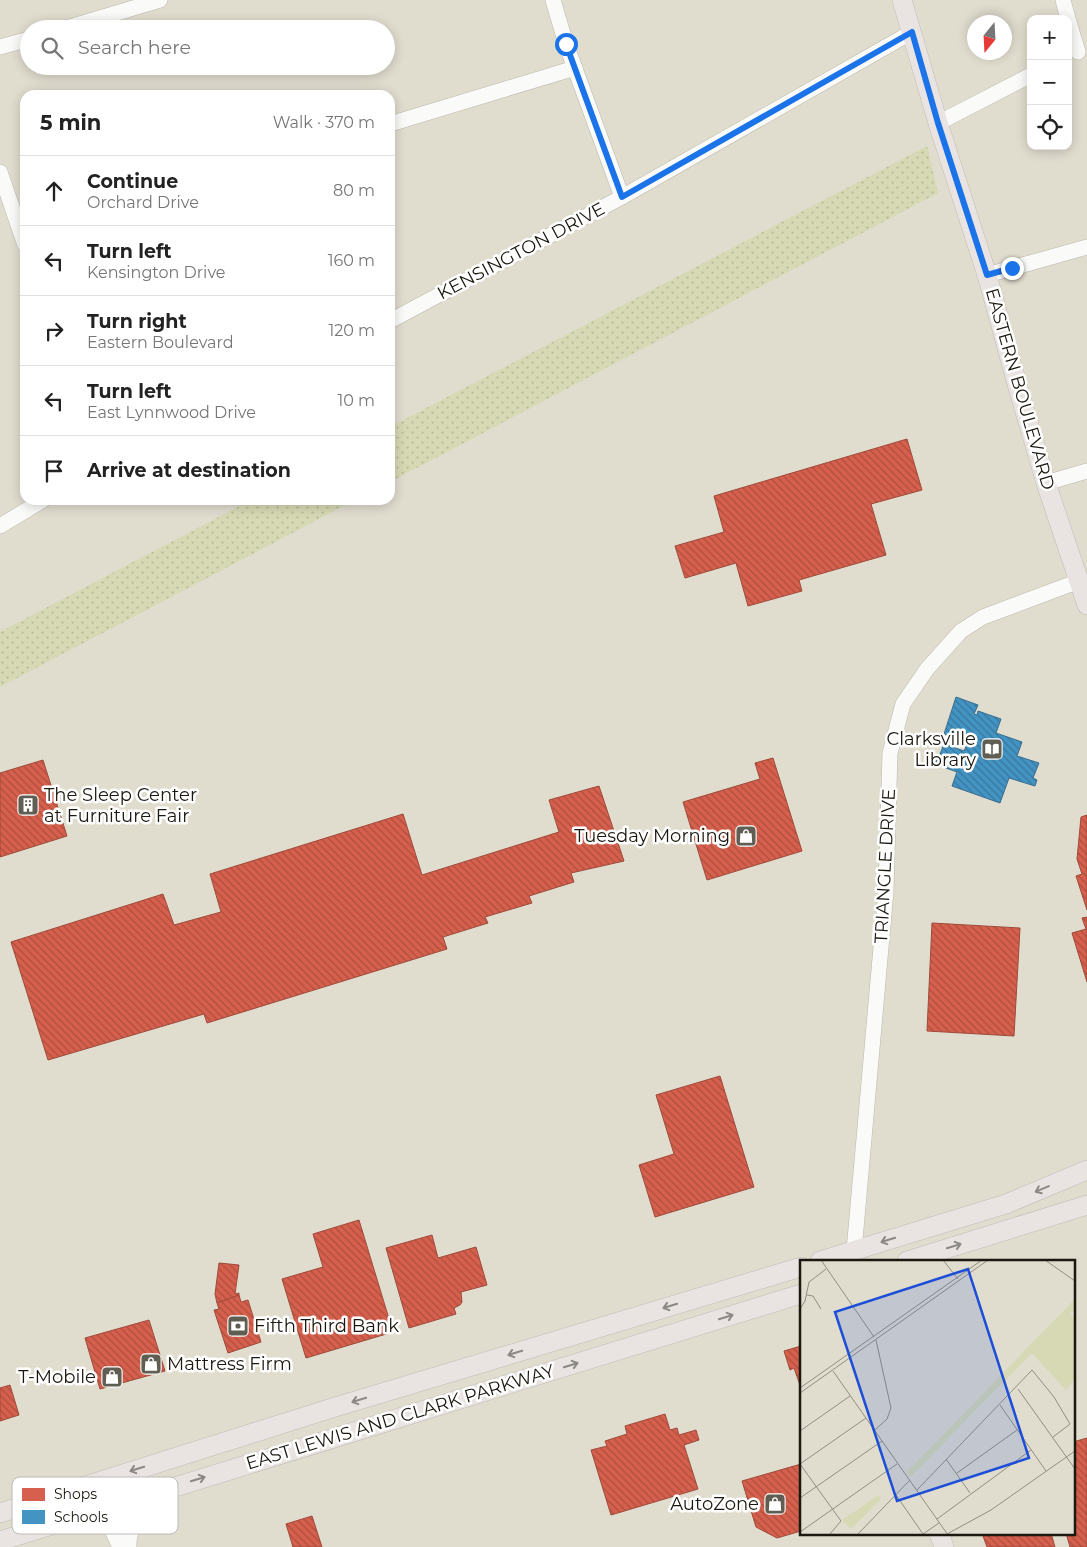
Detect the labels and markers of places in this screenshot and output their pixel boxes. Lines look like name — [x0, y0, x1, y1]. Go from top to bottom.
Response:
place label: Clarksville Library — [886, 728, 976, 771]
library icon: Clarksville Library — [980, 737, 1004, 761]
place label: The Sleep Center at Furniture Fair — [44, 784, 197, 827]
building icon: The Sleep Center at Furniture Fair — [16, 793, 40, 817]
shop icon: Tuesday Morning — [734, 824, 758, 848]
place label: Tuesday Morning — [574, 825, 730, 847]
bank icon: Fifth Third Bank — [226, 1314, 250, 1338]
place label: Fifth Third Bank — [254, 1315, 399, 1337]
shop icon: Mattress Firm — [139, 1352, 163, 1376]
place label: Mattress Firm — [167, 1353, 292, 1375]
shop icon: T-Mobile — [100, 1365, 124, 1389]
place label: T-Mobile — [18, 1366, 96, 1388]
shop icon: AutoZone — [763, 1492, 787, 1516]
place label: AutoZone — [670, 1493, 759, 1515]

